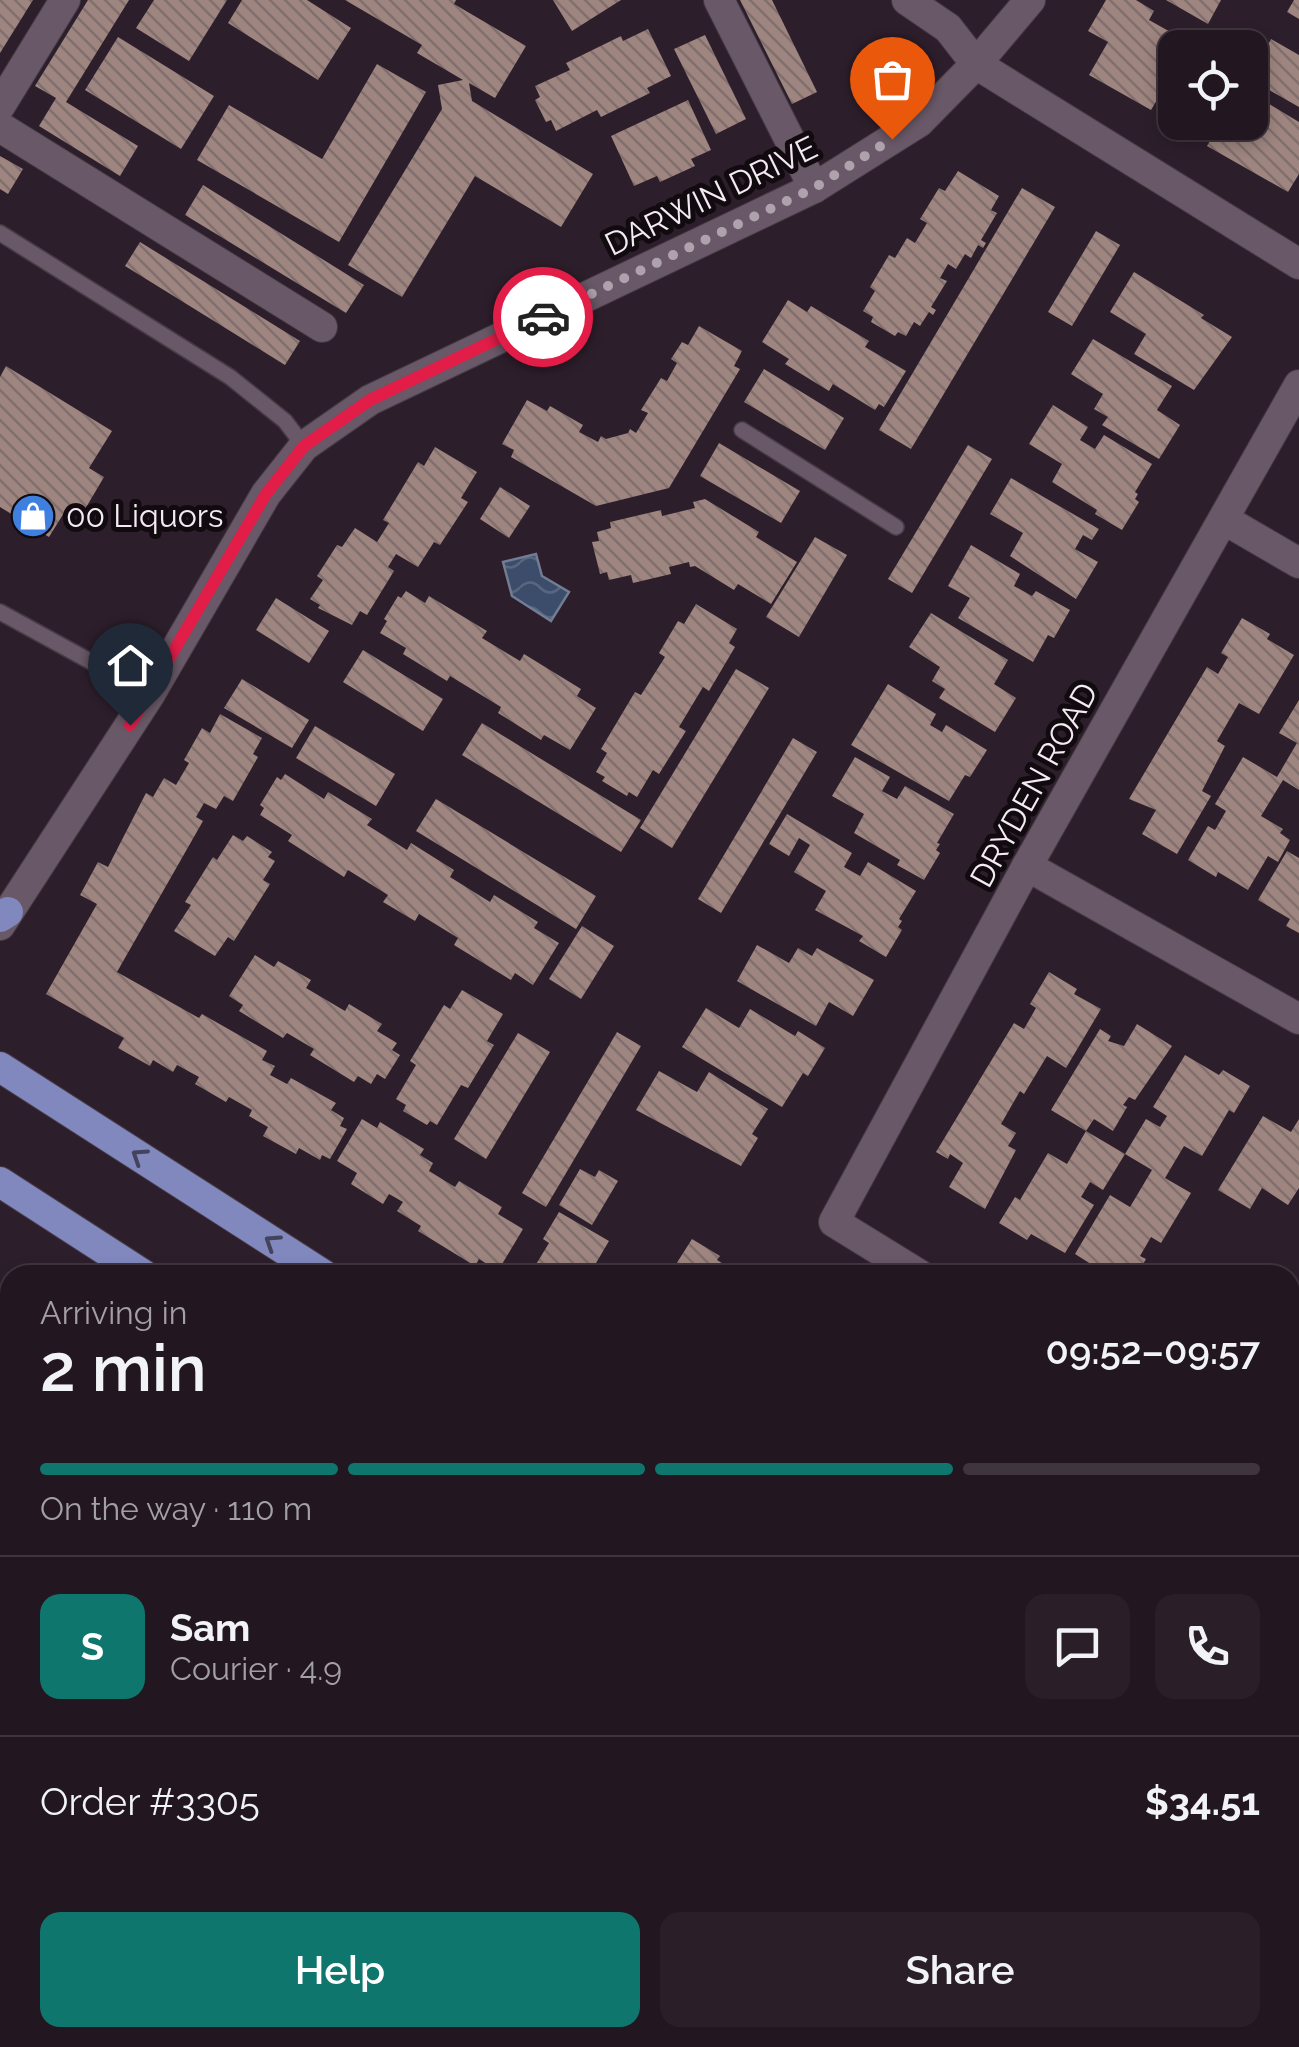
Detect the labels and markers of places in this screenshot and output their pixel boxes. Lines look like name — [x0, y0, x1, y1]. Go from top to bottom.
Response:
pin — [850, 37, 935, 140]
shop icon: 00 Liquors — [10, 493, 56, 539]
place label: 00 Liquors — [66, 497, 223, 534]
pin — [88, 623, 173, 726]

